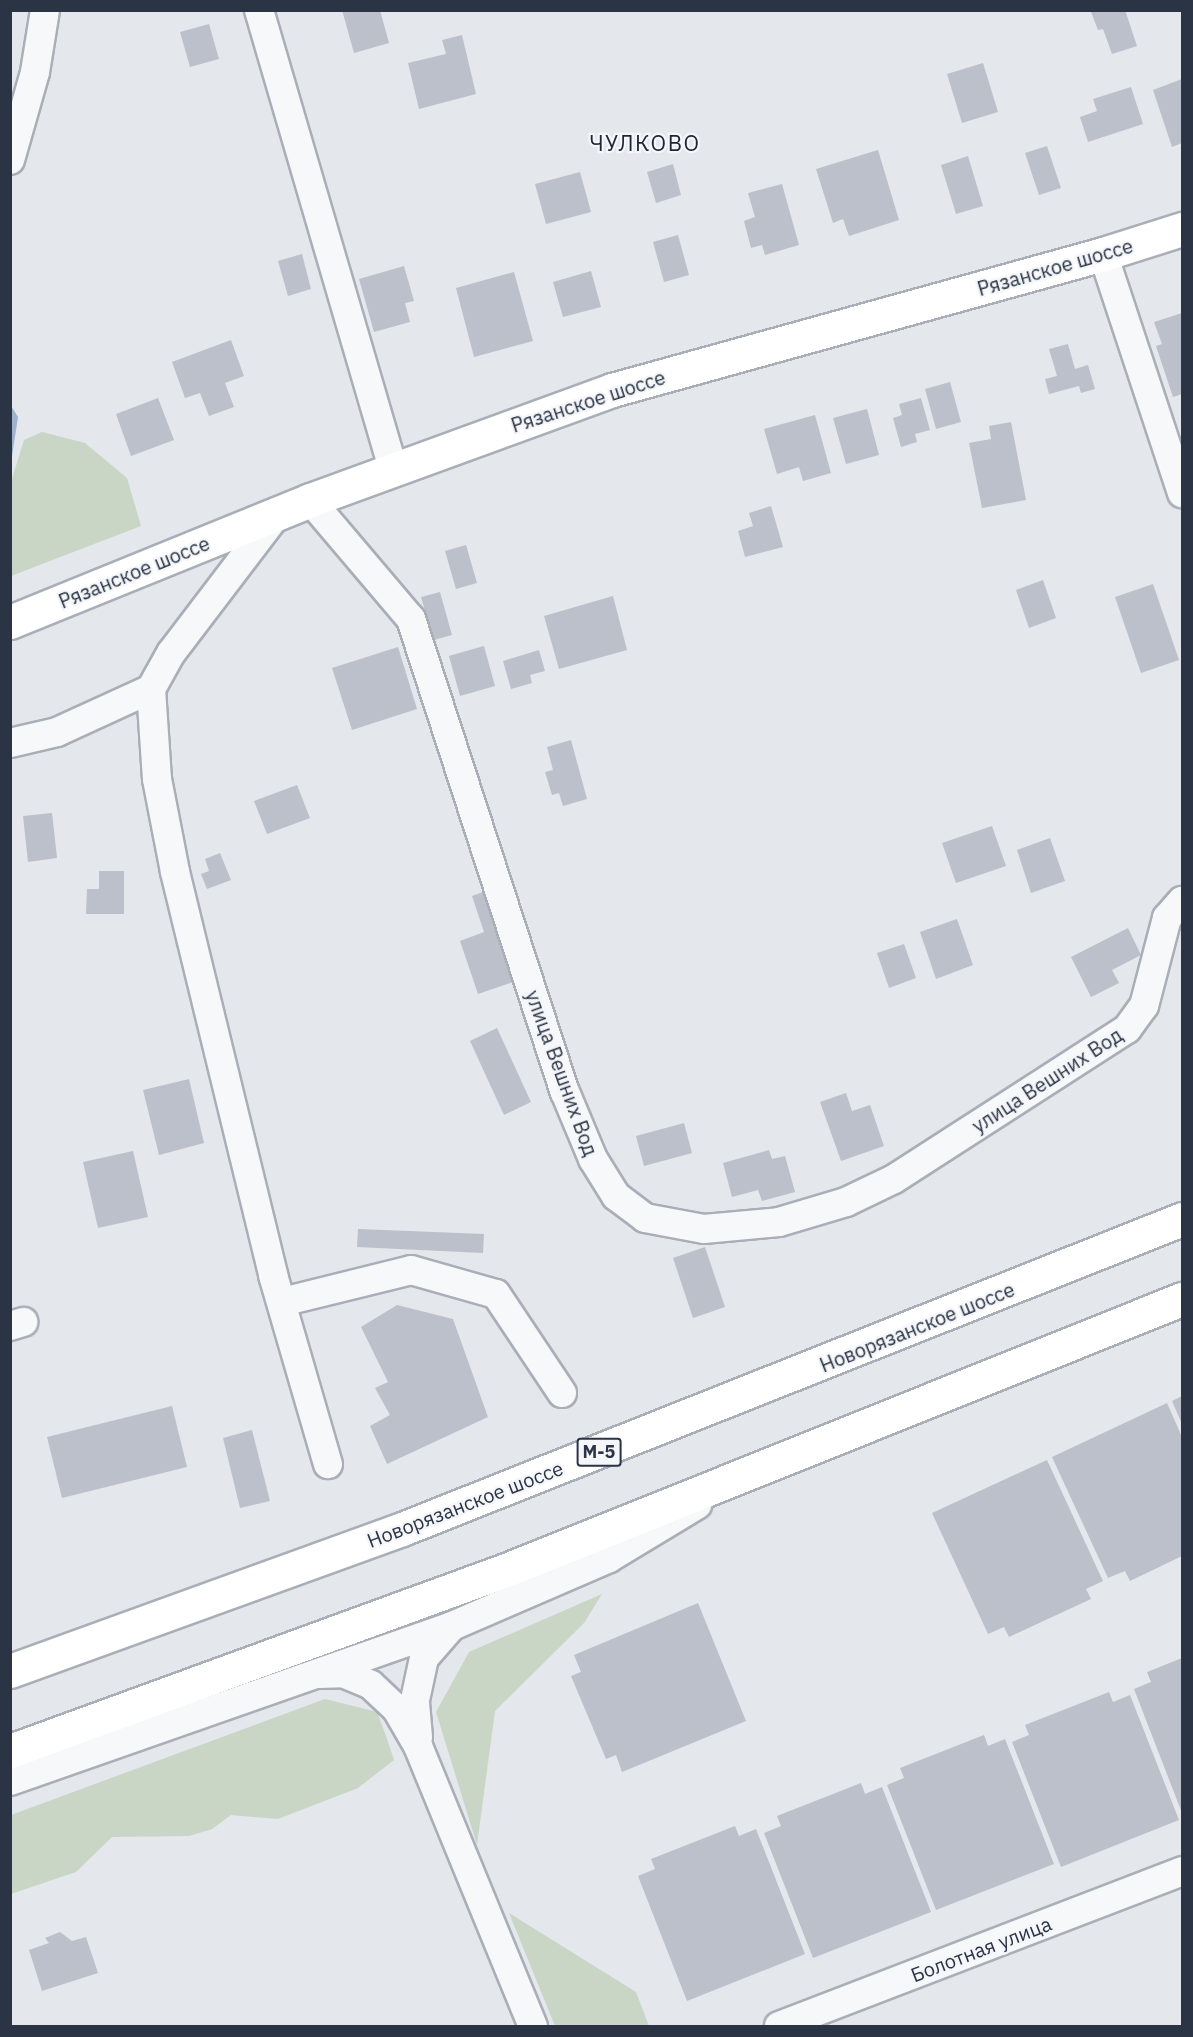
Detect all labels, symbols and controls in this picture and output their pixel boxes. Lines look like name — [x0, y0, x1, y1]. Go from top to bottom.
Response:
district label: ЧУЛКОВО — [589, 130, 701, 156]
street label: Рязанское шоссе — [974, 233, 1136, 301]
street label: Рязанское шоссе — [508, 365, 668, 437]
street label: Рязанское шоссе — [55, 531, 213, 613]
street label: улица Вешних Вод — [521, 987, 603, 1159]
street label: улица Вешних Вод — [967, 1022, 1127, 1138]
street label: Новорязанское шоссе — [816, 1277, 1018, 1377]
road number: М-5 — [576, 1437, 622, 1467]
street label: Новорязанское шоссе — [364, 1456, 566, 1552]
street label: Болотная улица — [907, 1911, 1055, 1987]

